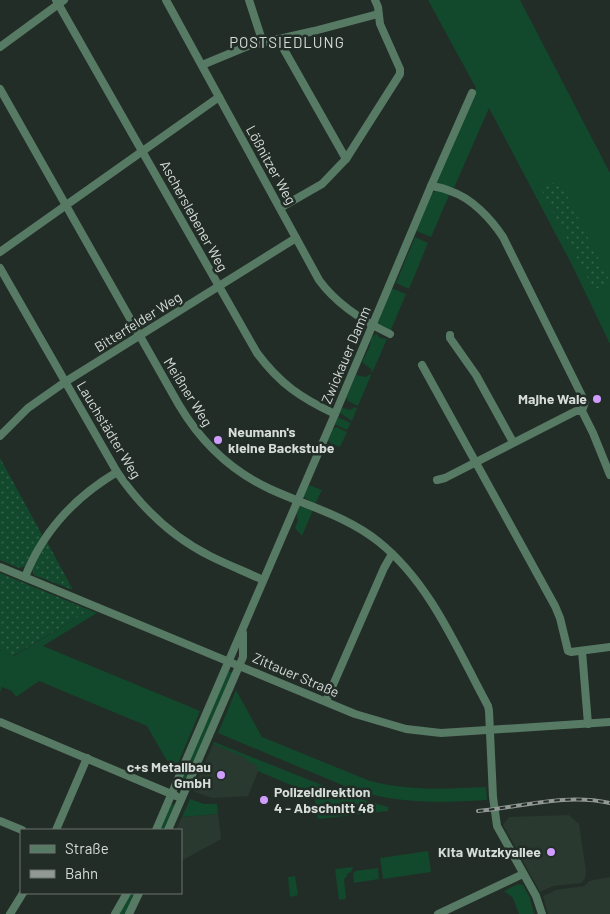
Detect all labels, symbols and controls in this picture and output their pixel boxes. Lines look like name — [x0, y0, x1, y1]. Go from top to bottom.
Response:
district label: POSTSIEDLUNG — [229, 33, 345, 51]
street label: Lößnitzer Weg — [243, 122, 300, 207]
street label: Ascherslebener Weg — [157, 157, 232, 274]
street label: Bitterfelder Weg — [91, 288, 184, 355]
street label: Zwickauer Damm — [317, 303, 374, 406]
street label: Meißner Weg — [160, 354, 216, 429]
street label: Lauchstädter Weg — [74, 378, 145, 482]
place label: Majhe Wale — [518, 390, 587, 407]
marker: Majhe Wale — [591, 393, 603, 405]
place label: Neumann's kleine Backstube — [228, 423, 335, 456]
marker: Neumann's kleine Backstube — [212, 434, 224, 446]
street label: Zittauer Straße — [250, 649, 342, 700]
place label: c+s Metallbau GmbH — [127, 758, 211, 791]
marker: c+s Metallbau GmbH — [215, 769, 227, 781]
place label: Polizeidirektion 4 - Abschnitt 48 — [274, 783, 374, 816]
marker: Polizeidirektion 4 - Abschnitt 48 — [258, 794, 270, 806]
legend — [20, 829, 182, 894]
text: Straße — [65, 839, 109, 857]
place label: Kita Wutzkyallee — [438, 843, 541, 860]
marker: Kita Wutzkyallee — [545, 846, 557, 858]
text: Bahn — [65, 864, 98, 882]

